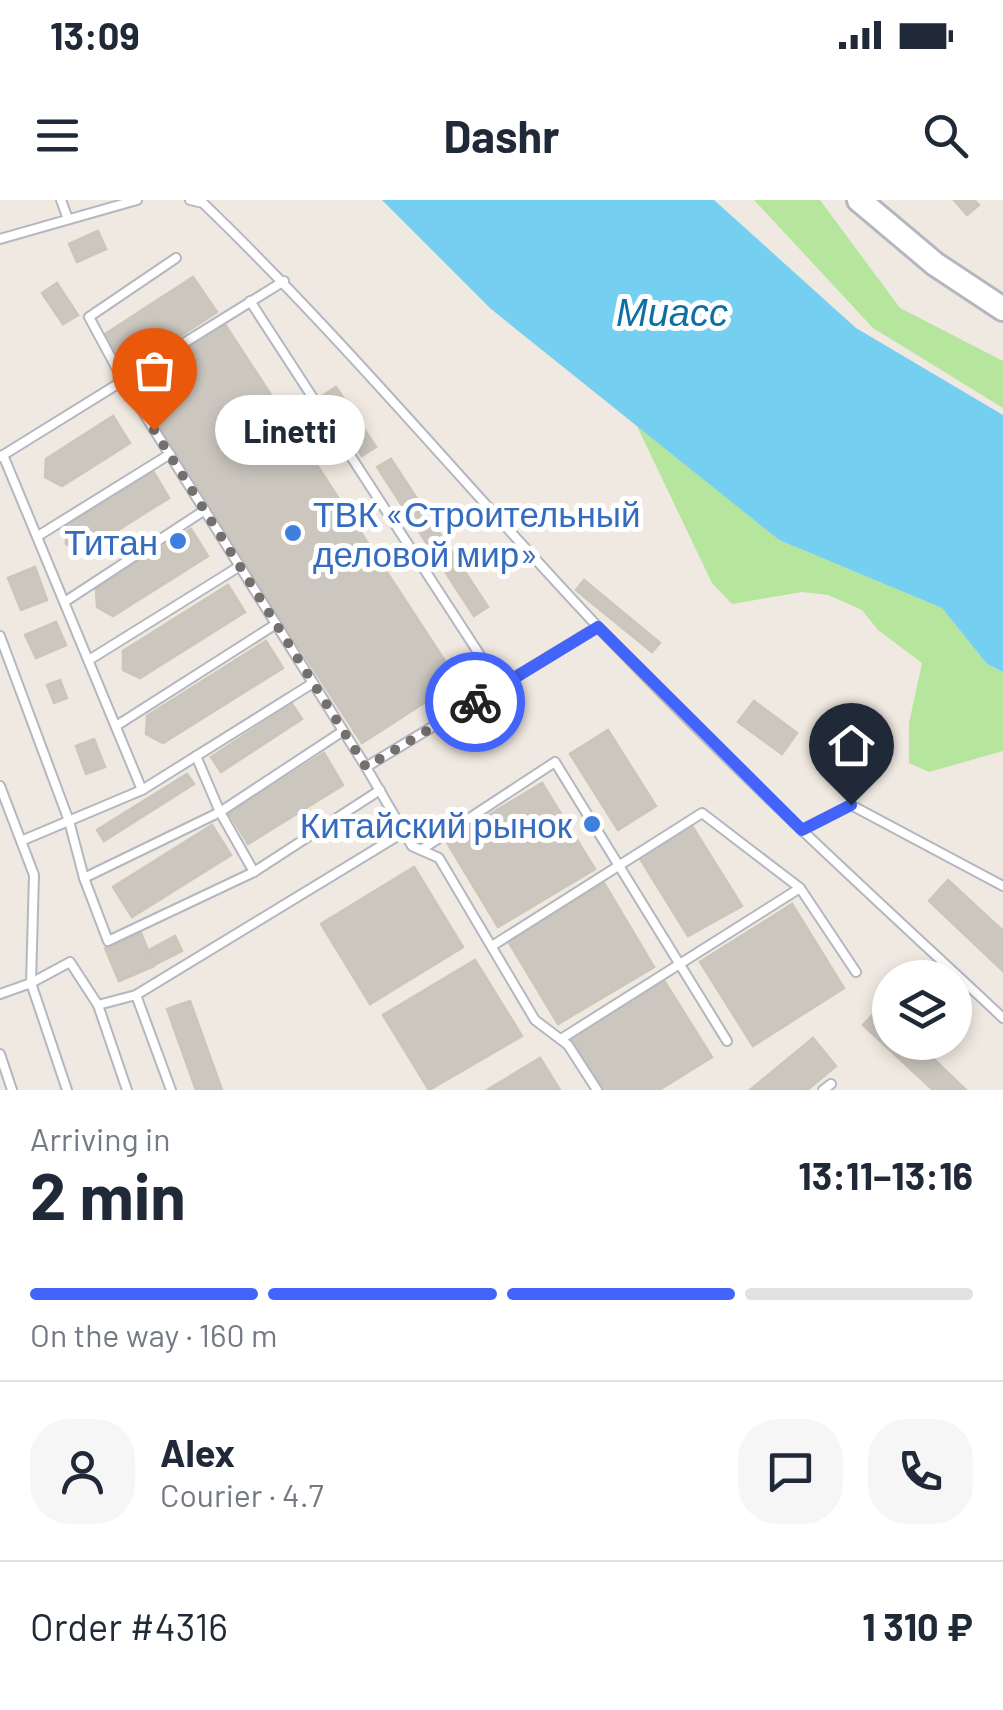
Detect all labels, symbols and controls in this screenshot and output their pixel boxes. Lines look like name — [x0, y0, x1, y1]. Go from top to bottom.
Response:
text: 13:09 — [50, 12, 140, 58]
icon: menu — [30, 108, 85, 163]
text: Dashr — [444, 108, 559, 162]
icon: search — [918, 108, 973, 163]
water label: Миасс — [616, 288, 728, 334]
pin — [112, 328, 197, 431]
icon: bag — [127, 343, 182, 398]
callout: Linetti — [214, 395, 364, 465]
text: Linetti — [243, 411, 337, 449]
place label: ТВК «Строительный деловой мир» — [313, 492, 640, 574]
place label: Титан — [64, 520, 158, 562]
marker: ТВК «Строительный деловой мир» — [282, 522, 304, 544]
marker: Титан — [167, 530, 189, 552]
courier — [425, 652, 525, 752]
icon: bike — [448, 675, 503, 730]
pin — [809, 703, 894, 806]
icon: home — [824, 718, 879, 773]
place label: Китайский рынок — [300, 803, 573, 845]
marker: Китайский рынок — [581, 813, 603, 835]
map controls — [872, 960, 972, 1060]
button: layers — [872, 960, 972, 1060]
text: Arriving in — [30, 1119, 170, 1157]
text: 13:11–13:16 — [798, 1152, 973, 1198]
text: 2 min — [30, 1155, 186, 1233]
text: On the way · 160 m — [30, 1315, 277, 1353]
button: person — [30, 1419, 135, 1524]
button: chat — [738, 1419, 843, 1524]
button: phone — [868, 1419, 973, 1524]
text: Alex — [160, 1429, 235, 1475]
text: Courier · 4.7 — [160, 1475, 324, 1513]
text: Order #4316 — [30, 1603, 228, 1649]
text: 1 310 ₽ — [862, 1603, 973, 1649]

